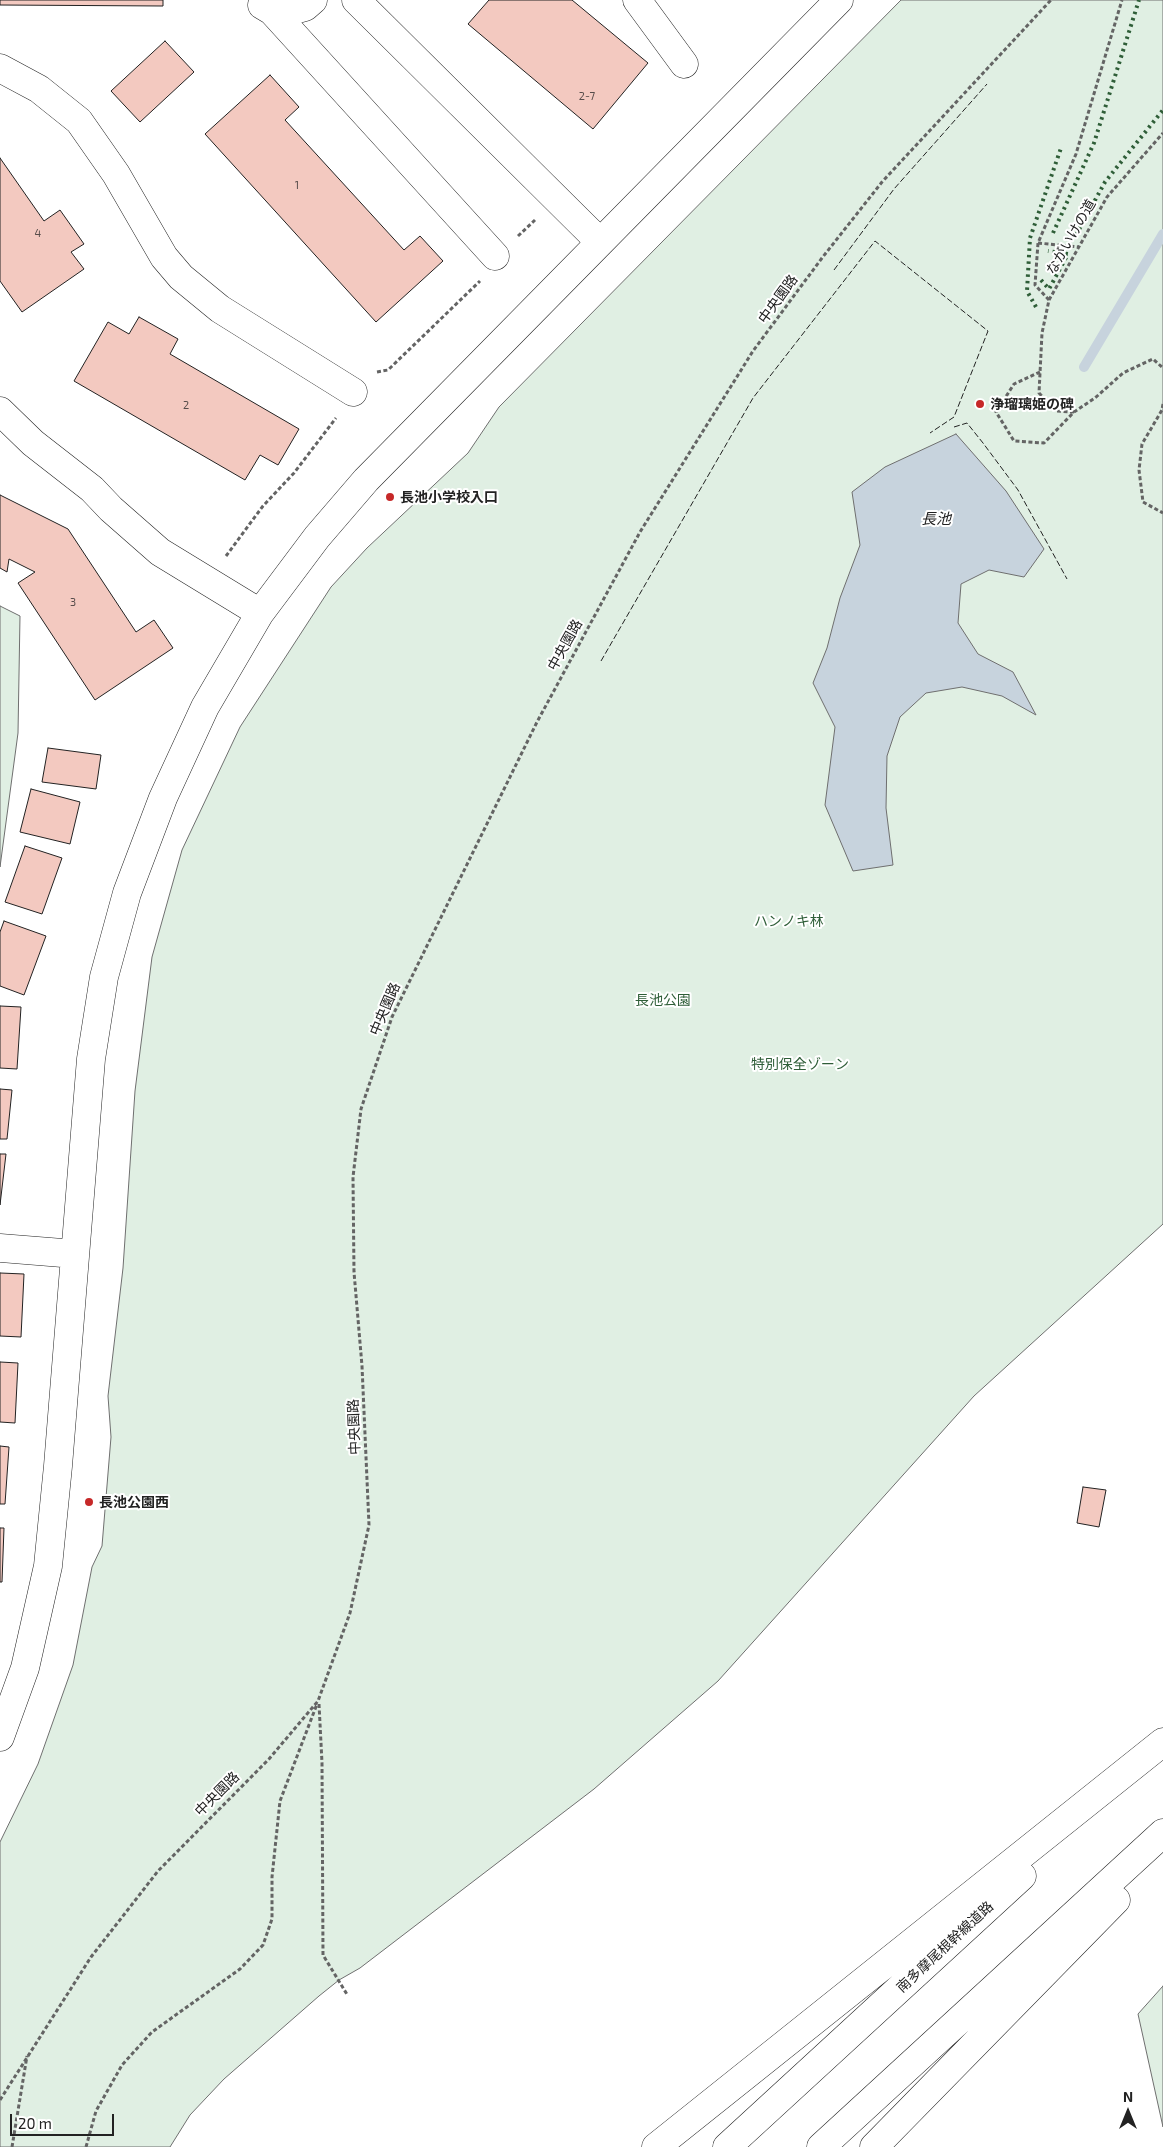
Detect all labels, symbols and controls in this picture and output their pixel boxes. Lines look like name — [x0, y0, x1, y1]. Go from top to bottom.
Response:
house number: 2-7 — [579, 89, 595, 103]
house number: 1 — [295, 178, 299, 192]
street label: ながいけの道 — [1043, 196, 1099, 278]
house number: 4 — [35, 226, 41, 240]
street label: 中央園路 — [755, 271, 801, 327]
place label: 浄瑠璃姫の碑 — [990, 396, 1074, 412]
house number: 2 — [183, 398, 189, 412]
marker: 浄瑠璃姫の碑 — [974, 398, 986, 410]
place label: 長池小学校入口 — [400, 489, 498, 505]
marker: 長池小学校入口 — [384, 491, 396, 503]
water label: 長池 — [921, 510, 951, 528]
house number: 3 — [70, 595, 76, 609]
street label: 中央園路 — [544, 616, 586, 674]
park label: ハンノキ林 — [754, 913, 824, 929]
street label: 中央園路 — [366, 980, 404, 1038]
park label: 長池公園 — [635, 992, 691, 1008]
park label: 特別保全ゾーン — [751, 1056, 849, 1072]
street label: 中央園路 — [345, 1399, 363, 1455]
place label: 長池公園西 — [99, 1494, 169, 1510]
marker: 長池公園西 — [83, 1496, 95, 1508]
street label: 中央園路 — [191, 1768, 243, 1820]
street label: 南多摩尾根幹線道路 — [893, 1898, 997, 1996]
north arrow — [1103, 2087, 1153, 2137]
text: N — [1123, 2088, 1133, 2105]
scale bar — [12, 2104, 116, 2136]
text: 20 m — [18, 2114, 52, 2132]

